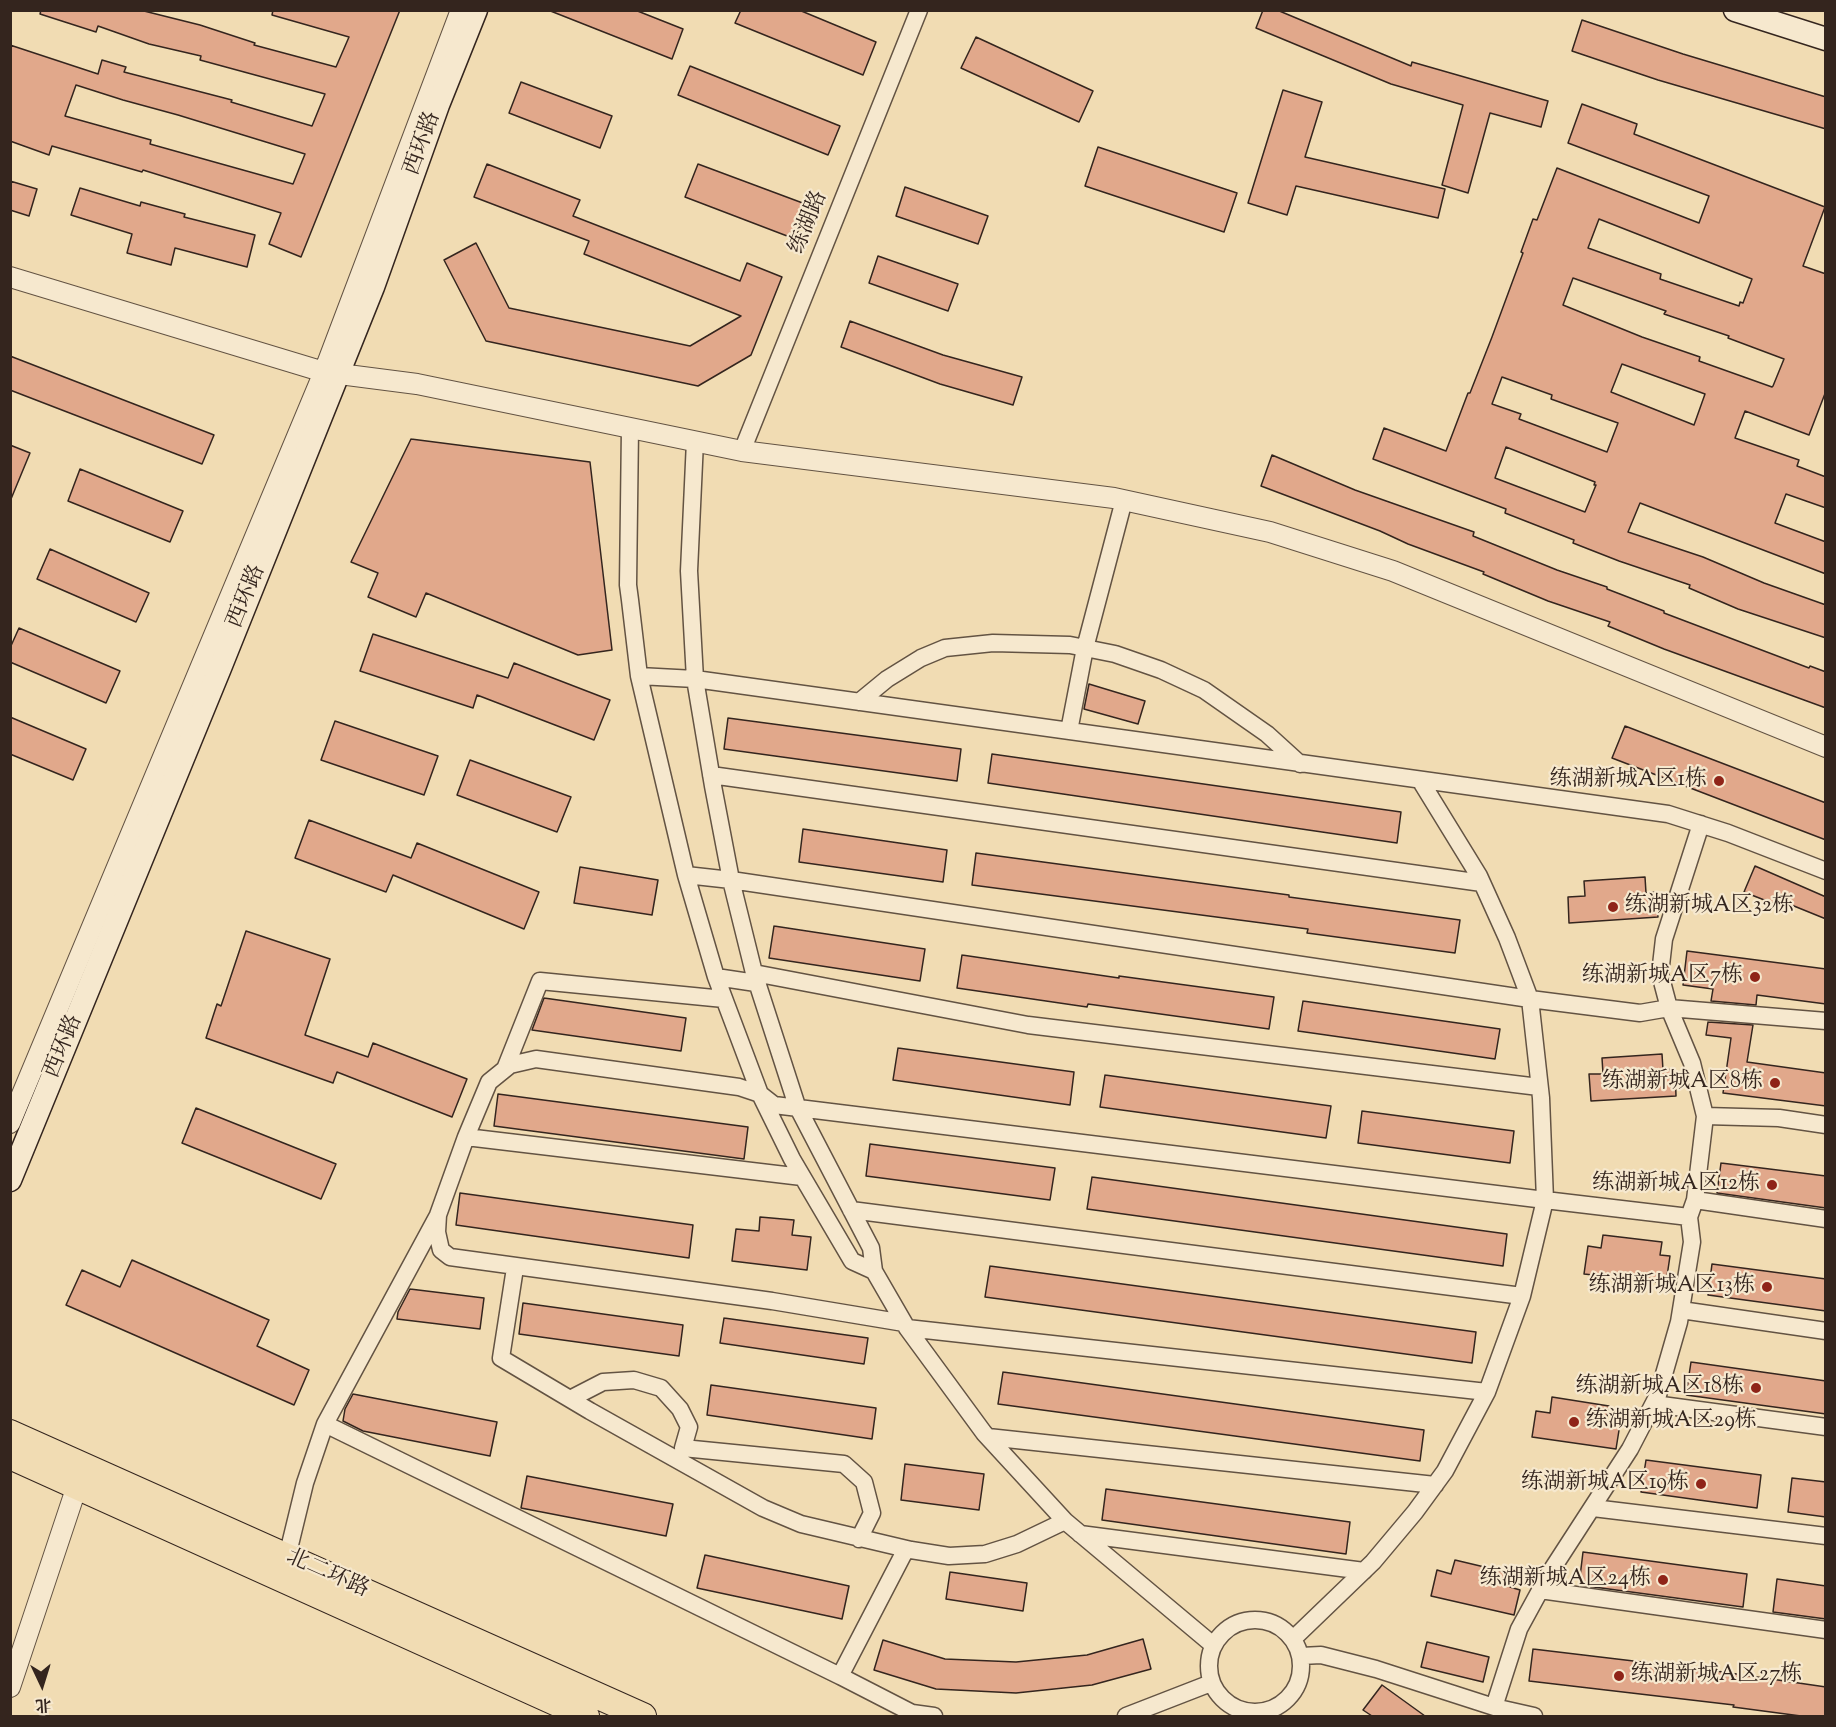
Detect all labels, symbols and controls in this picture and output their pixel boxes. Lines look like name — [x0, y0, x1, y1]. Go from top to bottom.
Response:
street label: 西环路 — [400, 108, 448, 180]
street label: 练湖路 — [785, 187, 835, 259]
street label: 西环路 — [223, 561, 273, 633]
place label: 练湖新城A区1栋 — [1550, 768, 1707, 794]
marker: 练湖新城A区1栋 — [1712, 774, 1726, 788]
place label: 练湖新城A区32栋 — [1625, 894, 1794, 920]
marker: 练湖新城A区32栋 — [1606, 900, 1620, 914]
place label: 练湖新城A区7栋 — [1582, 964, 1743, 990]
marker: 练湖新城A区7栋 — [1748, 970, 1762, 984]
street label: 西环路 — [40, 1011, 90, 1083]
place label: 练湖新城A区8栋 — [1602, 1070, 1763, 1096]
marker: 练湖新城A区8栋 — [1768, 1076, 1782, 1090]
place label: 练湖新城A区12栋 — [1592, 1172, 1760, 1198]
marker: 练湖新城A区12栋 — [1765, 1178, 1779, 1192]
place label: 练湖新城A区13栋 — [1589, 1274, 1755, 1300]
marker: 练湖新城A区13栋 — [1760, 1280, 1774, 1294]
place label: 练湖新城A区18栋 — [1576, 1375, 1744, 1401]
marker: 练湖新城A区18栋 — [1749, 1381, 1763, 1395]
place label: 练湖新城A区29栋 — [1586, 1409, 1757, 1435]
marker: 练湖新城A区29栋 — [1567, 1415, 1581, 1429]
place label: 练湖新城A区19栋 — [1521, 1471, 1689, 1497]
marker: 练湖新城A区19栋 — [1694, 1477, 1708, 1491]
street label: 北二环路 — [281, 1545, 373, 1605]
place label: 练湖新城A区24栋 — [1480, 1567, 1651, 1593]
marker: 练湖新城A区24栋 — [1656, 1573, 1670, 1587]
north arrow — [12, 1655, 72, 1715]
place label: 练湖新城A区27栋 — [1631, 1663, 1802, 1689]
marker: 练湖新城A区27栋 — [1612, 1669, 1626, 1683]
text: 北 — [35, 1691, 52, 1715]

